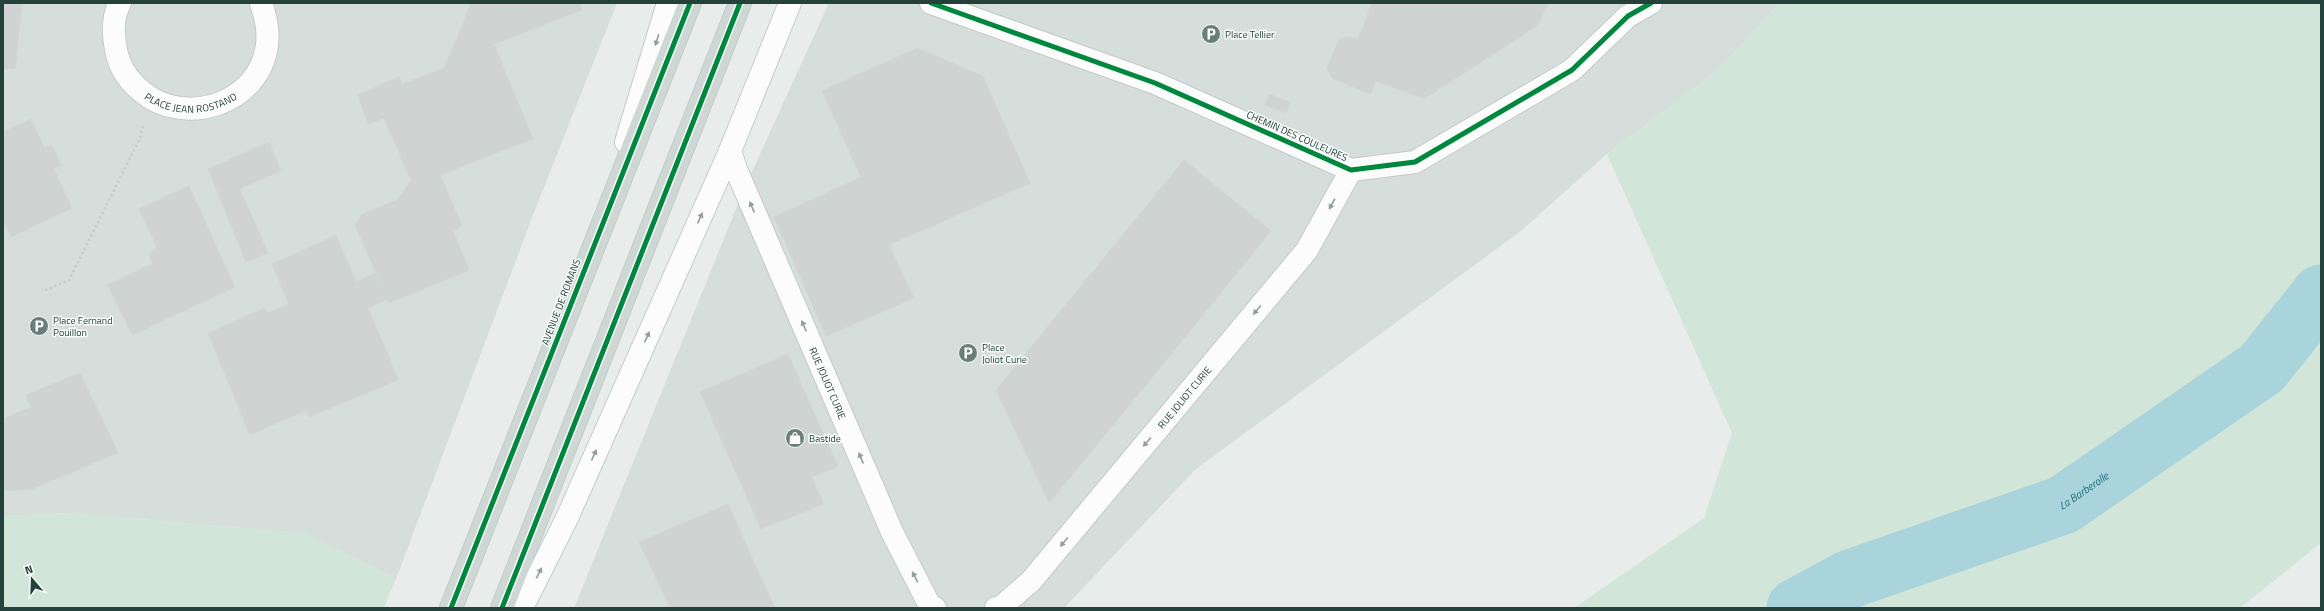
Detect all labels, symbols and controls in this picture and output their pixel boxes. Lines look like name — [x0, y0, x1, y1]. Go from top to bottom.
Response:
parking icon: Place Tellier — [1200, 23, 1222, 45]
place label: Place Tellier — [1225, 27, 1275, 42]
one-way arrow — [654, 35, 660, 47]
street label: PLACE JEAN ROSTAND — [143, 86, 239, 98]
text: PLACE JEAN ROSTAND — [142, 89, 240, 116]
street label: CHEMIN DES COULEURES — [1244, 107, 1350, 165]
one-way arrow — [1328, 198, 1335, 210]
one-way arrow — [749, 201, 755, 212]
one-way arrow — [697, 212, 703, 223]
street label: AVENUE DE ROMANS — [538, 257, 584, 347]
one-way arrow — [1252, 304, 1261, 315]
place label: Place Fernand Pouillon — [53, 313, 112, 340]
parking icon: Place Fernand Pouillon — [28, 315, 50, 337]
one-way arrow — [801, 321, 807, 332]
one-way arrow — [644, 331, 650, 342]
place label: Place Joliot Curie — [982, 340, 1027, 367]
parking icon: Place Joliot Curie — [957, 342, 979, 364]
street label: RUE JOLIOT CURIE — [806, 345, 850, 422]
street label: RUE JOLIOT CURIE — [1154, 363, 1215, 432]
shop icon: Bastide — [784, 427, 806, 449]
place label: Bastide — [809, 431, 841, 446]
one-way arrow — [1142, 437, 1151, 447]
one-way arrow — [592, 449, 598, 461]
one-way arrow — [858, 453, 864, 464]
water label: La Barberolle — [2057, 467, 2113, 514]
one-way arrow — [1059, 537, 1068, 547]
north arrow — [12, 559, 52, 599]
text: N — [23, 561, 35, 578]
one-way arrow — [536, 567, 542, 579]
one-way arrow — [912, 571, 918, 582]

